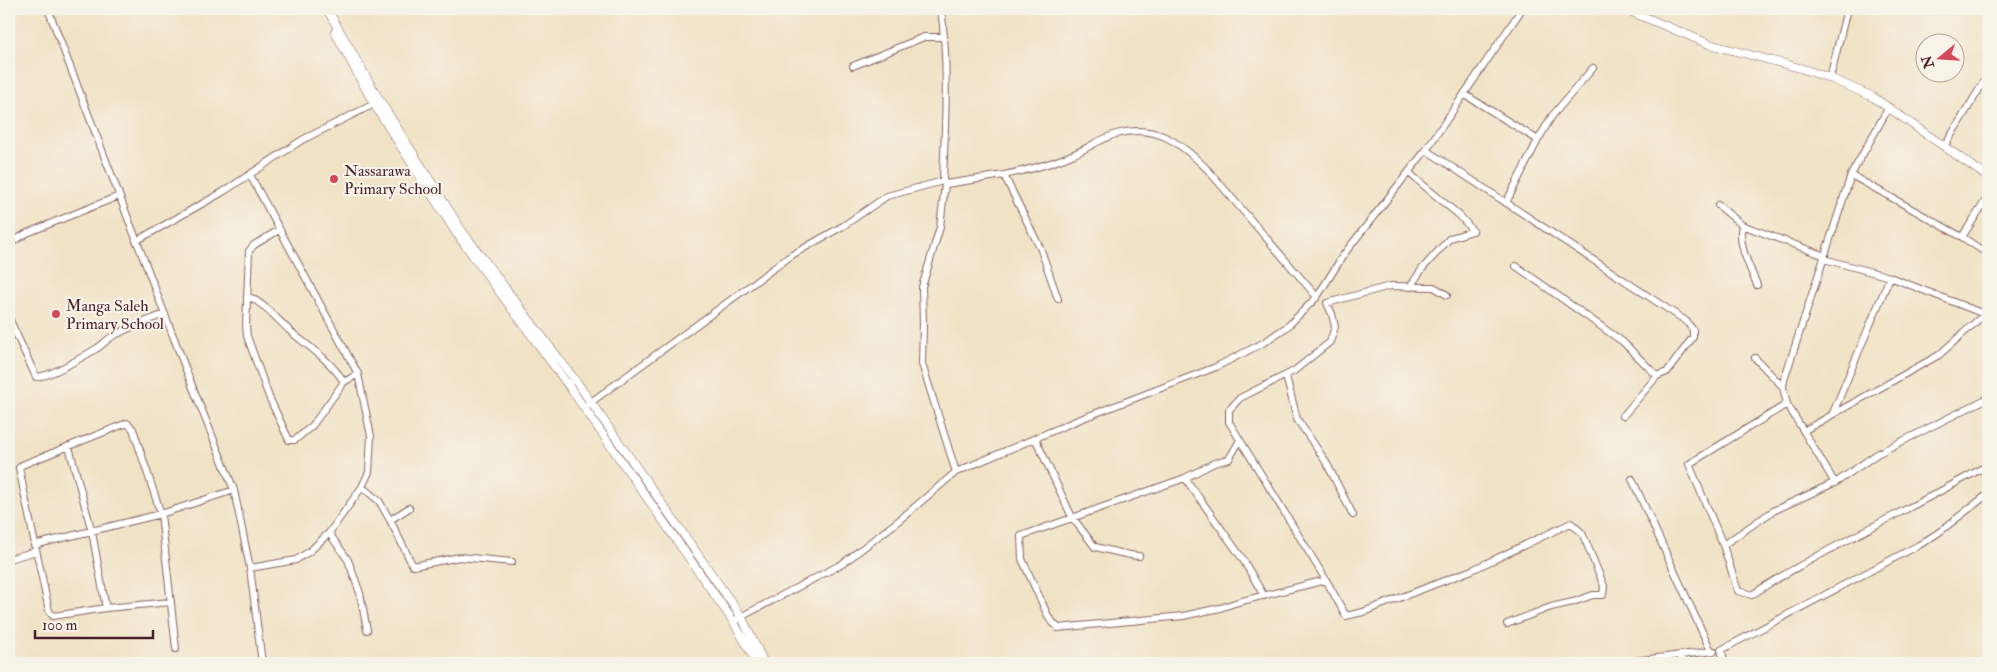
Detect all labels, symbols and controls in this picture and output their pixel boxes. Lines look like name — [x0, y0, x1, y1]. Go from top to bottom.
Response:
north arrow — [1914, 32, 1964, 82]
text: N — [1918, 53, 1938, 71]
place label: Nassarawa Primary School — [344, 161, 442, 199]
marker: Nassarawa Primary School — [328, 173, 340, 185]
place label: Manga Saleh Primary School — [66, 296, 164, 334]
marker: Manga Saleh Primary School — [50, 308, 62, 320]
scale bar — [35, 607, 152, 639]
text: 100 m — [42, 616, 78, 635]

